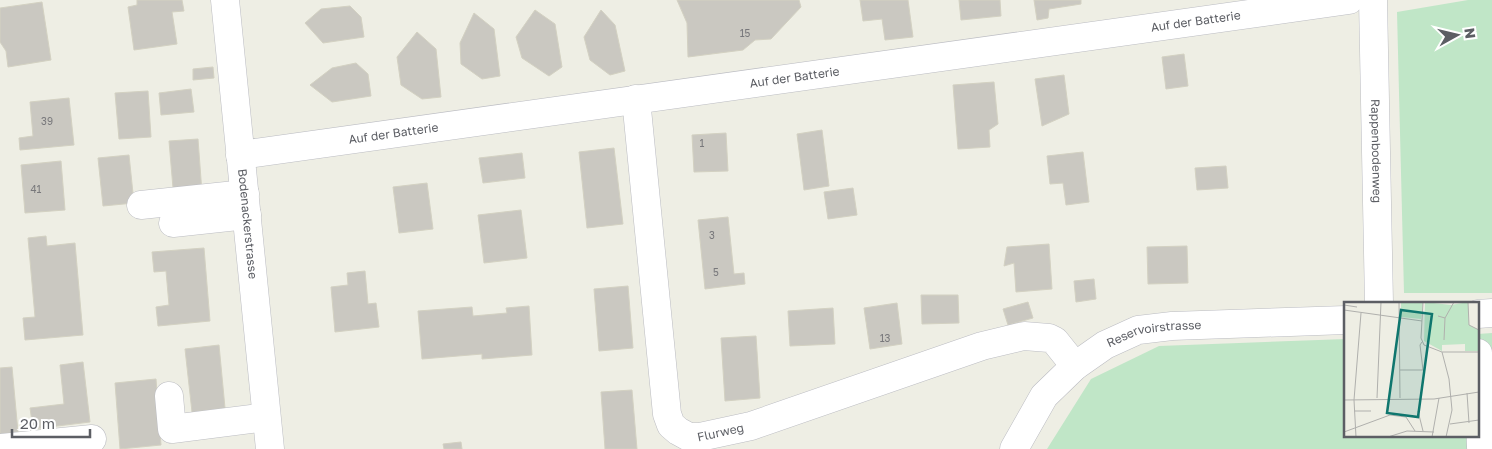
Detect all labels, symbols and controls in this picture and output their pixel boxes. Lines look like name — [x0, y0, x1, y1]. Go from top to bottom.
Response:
street label: Auf der Batterie — [1150, 7, 1242, 35]
north arrow — [1432, 10, 1482, 60]
house number: 15 — [740, 27, 751, 39]
text: N — [1461, 27, 1480, 40]
street label: Auf der Batterie — [749, 63, 840, 91]
street label: Rappenbodenweg — [1368, 99, 1385, 203]
house number: 39 — [41, 115, 53, 127]
street label: Auf der Batterie — [348, 119, 439, 147]
house number: 1 — [700, 137, 705, 149]
street label: Bodenackerstrasse — [235, 168, 261, 280]
house number: 41 — [31, 183, 42, 195]
house number: 3 — [709, 229, 715, 241]
house number: 5 — [713, 266, 719, 278]
inset map — [1344, 302, 1480, 436]
street label: Reservoirstrasse — [1104, 317, 1202, 350]
house number: 13 — [880, 332, 890, 344]
scale bar — [12, 406, 90, 438]
text: 20 m — [20, 414, 55, 432]
street label: Flurweg — [696, 420, 745, 444]

